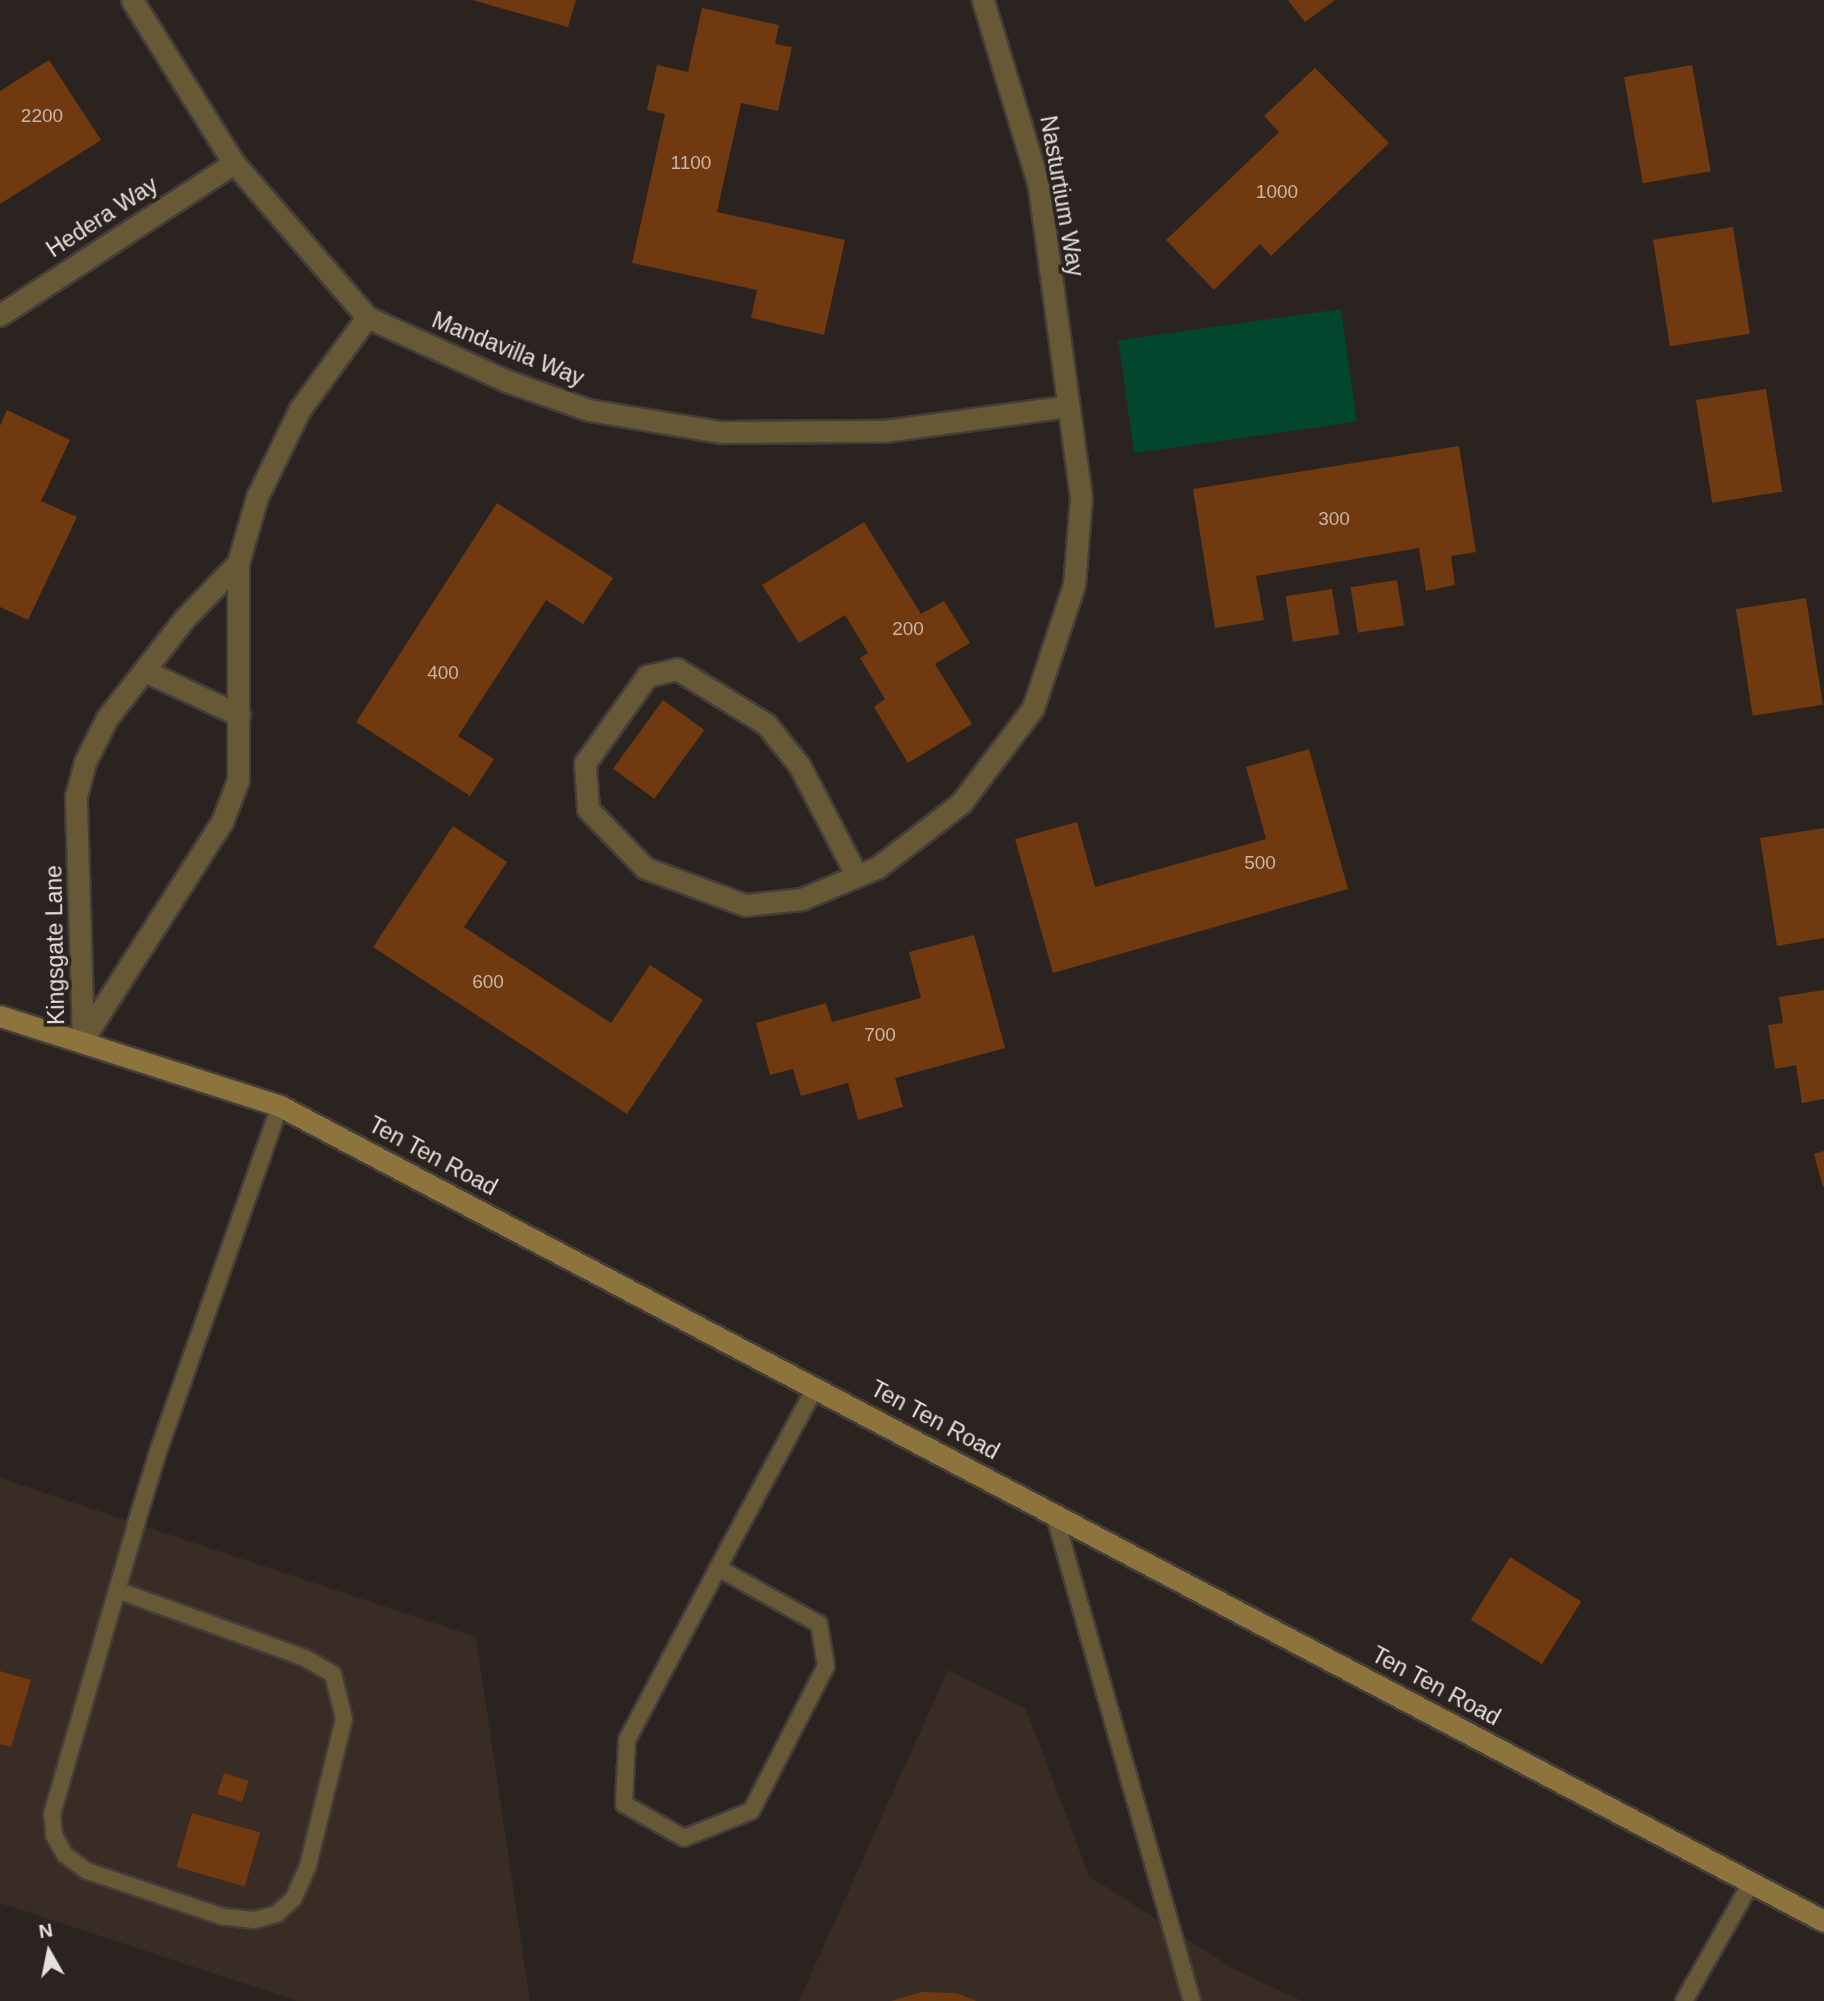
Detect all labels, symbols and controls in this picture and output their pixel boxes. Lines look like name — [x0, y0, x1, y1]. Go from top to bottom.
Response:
house number: 2200 — [21, 105, 63, 127]
street label: Nasturtium Way — [1034, 113, 1090, 279]
house number: 1100 — [671, 152, 711, 174]
street label: Hedera Way — [41, 171, 163, 263]
house number: 1000 — [1256, 181, 1298, 203]
street label: Mandavilla Way — [428, 306, 588, 392]
house number: 300 — [1318, 508, 1350, 530]
house number: 200 — [892, 618, 924, 640]
house number: 400 — [427, 662, 459, 684]
house number: 500 — [1244, 852, 1276, 874]
street label: Kingsgate Lane — [40, 865, 70, 1025]
house number: 600 — [472, 971, 504, 993]
house number: 700 — [864, 1024, 896, 1046]
street label: Ten Ten Road — [364, 1110, 502, 1202]
street label: Ten Ten Road — [866, 1374, 1004, 1466]
street label: Ten Ten Road — [1367, 1640, 1505, 1732]
north arrow — [14, 1917, 84, 1987]
text: N — [37, 1919, 54, 1942]

